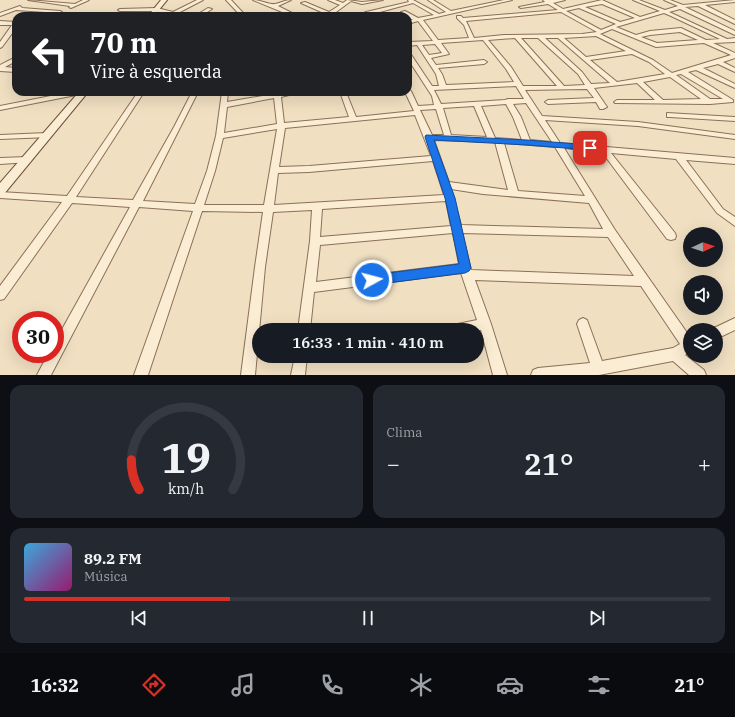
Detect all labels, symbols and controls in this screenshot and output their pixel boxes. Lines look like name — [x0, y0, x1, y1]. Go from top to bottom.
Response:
text: 70 m — [90, 24, 157, 61]
icon: left — [24, 28, 76, 80]
text: Vire à esquerda — [90, 60, 222, 83]
pin — [573, 131, 607, 165]
icon: arrive — [579, 137, 601, 159]
north arrow — [683, 227, 723, 267]
map controls — [683, 227, 723, 363]
position arrow — [351, 259, 393, 301]
button: sound — [683, 275, 723, 315]
speed limit sign: 30 — [12, 311, 64, 363]
button: layers — [683, 323, 723, 363]
text: 16:33 · 1 min · 410 m — [292, 333, 444, 352]
text: Clima — [387, 424, 422, 441]
text: 19 — [161, 429, 211, 483]
text: 21° — [524, 444, 574, 483]
text: − — [387, 449, 400, 478]
text: + — [698, 449, 711, 478]
text: km/h — [168, 478, 204, 497]
text: 89.2 FM — [84, 549, 142, 568]
text: Música — [84, 568, 128, 585]
icon: previous — [128, 607, 150, 629]
icon: pause — [357, 607, 379, 629]
icon: next — [586, 607, 608, 629]
icon: directions — [140, 671, 168, 699]
icon: music — [229, 671, 257, 699]
icon: phone — [318, 671, 346, 699]
icon: climate — [407, 671, 435, 699]
icon: car — [496, 671, 524, 699]
icon: filters — [585, 671, 613, 699]
text: 16:32 — [31, 674, 79, 697]
text: 21° — [674, 674, 704, 697]

